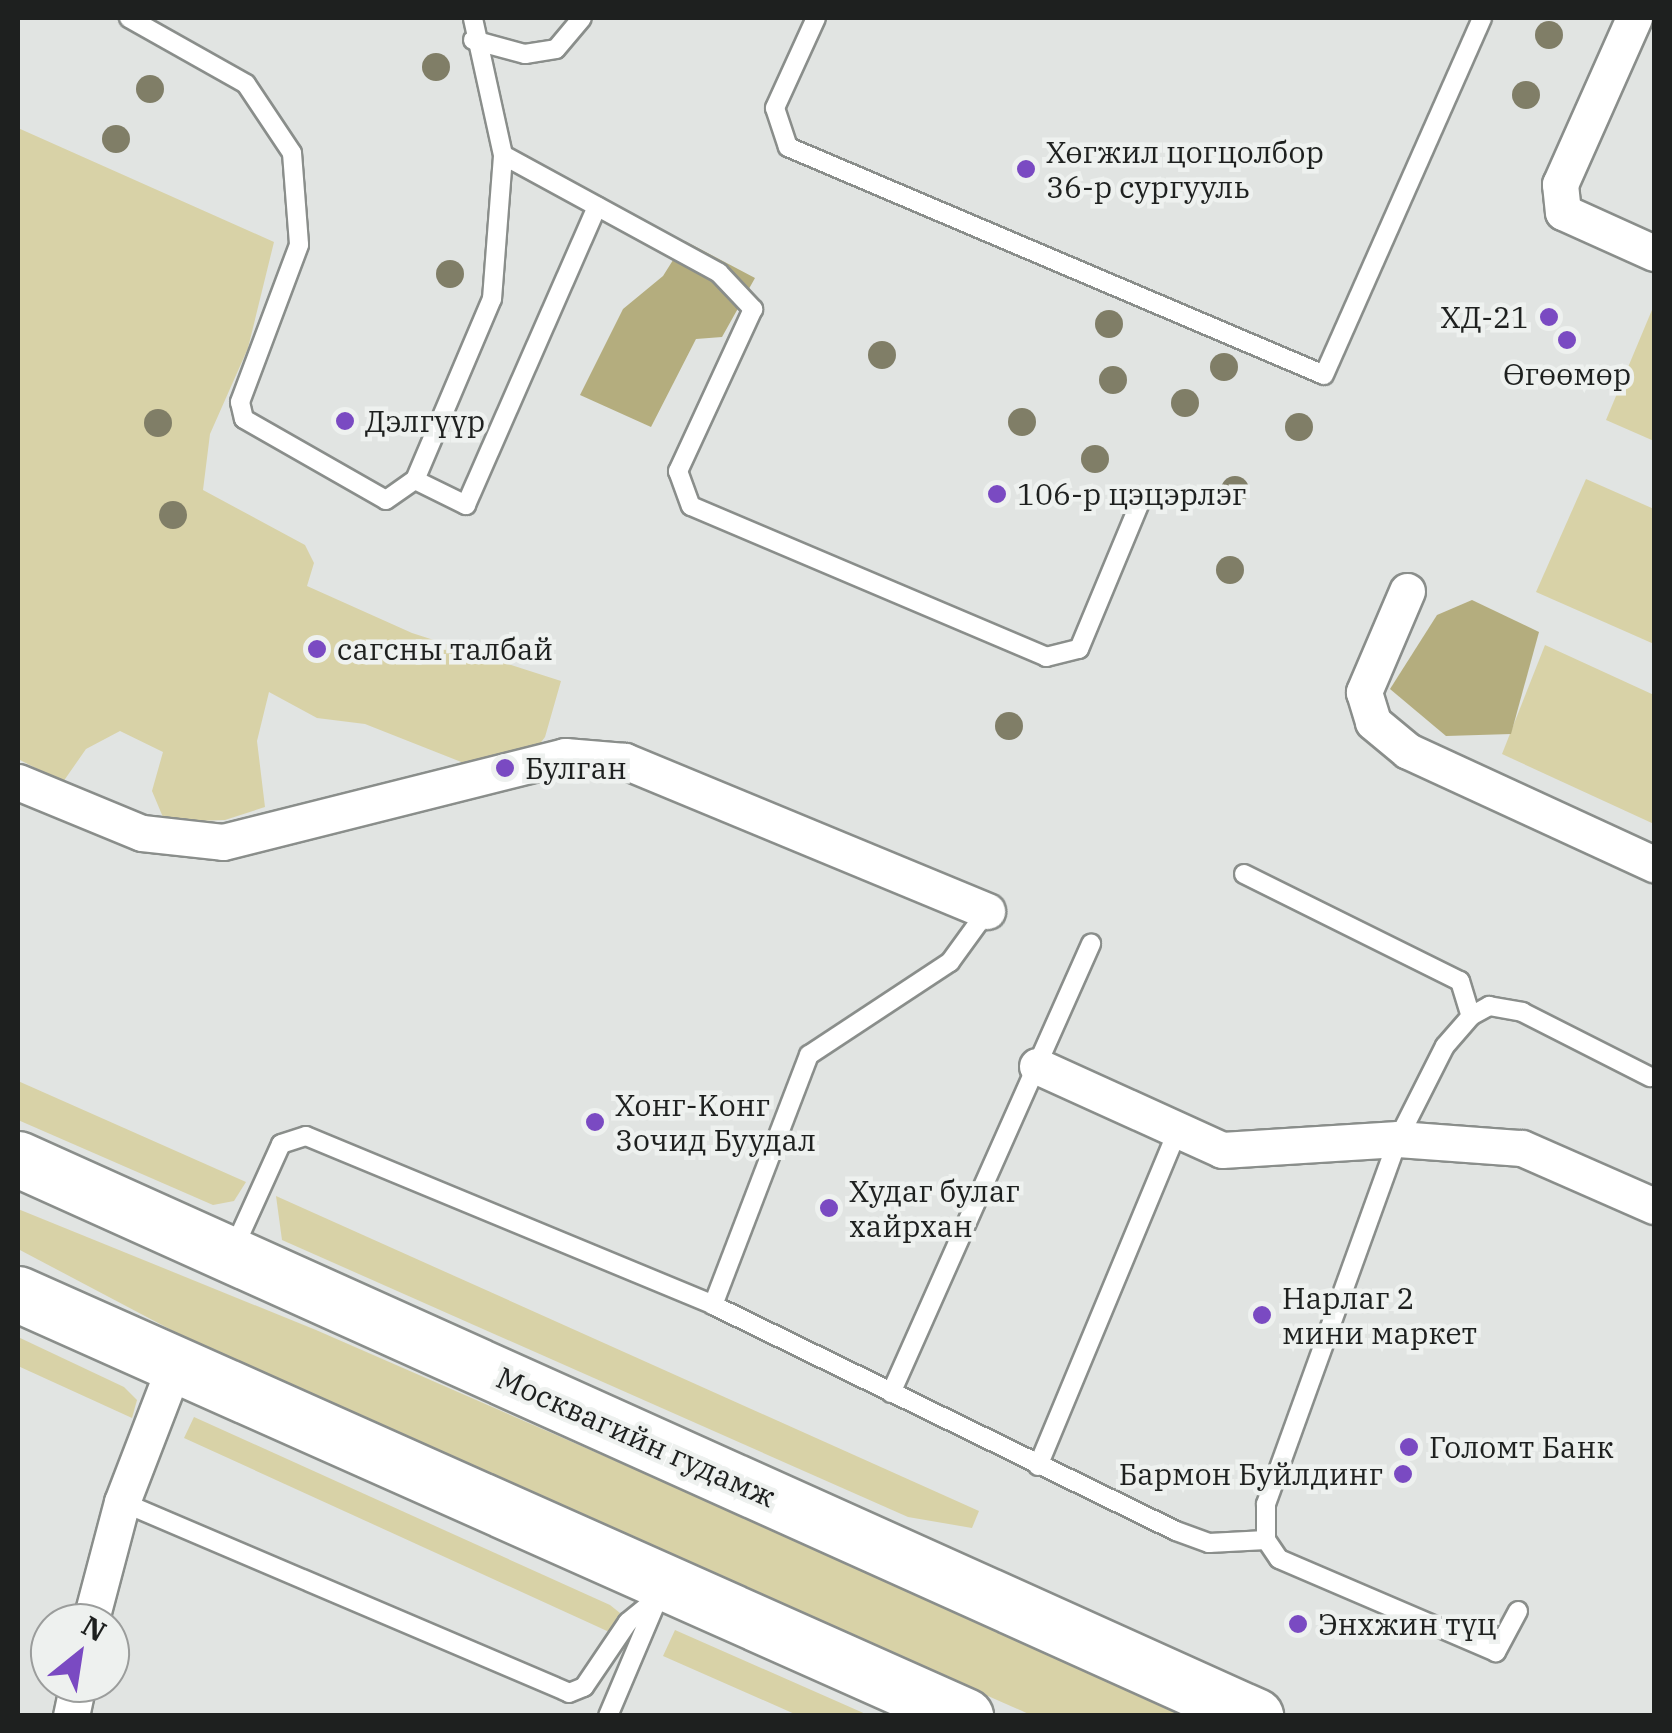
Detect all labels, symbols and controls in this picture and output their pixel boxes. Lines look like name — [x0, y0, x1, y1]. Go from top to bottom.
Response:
place label: Хөгжил цогцолбор 36-р сургууль — [1046, 134, 1324, 204]
marker: Хөгжил цогцолбор 36-р сургууль — [1015, 158, 1037, 180]
place label: ХД-21 — [1441, 299, 1529, 335]
marker: ХД-21 — [1538, 306, 1560, 328]
marker: Өгөөмөр — [1556, 329, 1578, 351]
place label: Өгөөмөр — [1503, 356, 1631, 392]
place label: Дэлгүүр — [365, 403, 485, 439]
marker: Дэлгүүр — [334, 410, 356, 432]
place label: 106-р цэцэрлэг — [1017, 476, 1246, 512]
marker: 106-р цэцэрлэг — [986, 483, 1008, 505]
place label: сагсны талбай — [337, 631, 553, 667]
marker: сагсны талбай — [306, 638, 328, 660]
place label: Булган — [525, 750, 627, 786]
marker: Булган — [494, 757, 516, 779]
place label: Хонг-Kонг 3очид Буудал — [615, 1087, 816, 1158]
marker: Хонг-Kонг 3очид Буудал — [584, 1111, 606, 1133]
place label: Худаг булаг хайрхан — [849, 1173, 1020, 1244]
marker: Худаг булаг хайрхан — [818, 1197, 840, 1219]
place label: Нарлаг 2 мини маркет — [1282, 1280, 1477, 1350]
marker: Нарлаг 2 мини маркет — [1251, 1304, 1273, 1326]
street label: Москвагийн гудамж — [491, 1359, 781, 1515]
place label: Голомт Банк — [1429, 1429, 1614, 1465]
marker: Голомт Банк — [1398, 1436, 1420, 1458]
place label: Бармон Буйлдинг — [1119, 1456, 1383, 1492]
marker: Бармон Буйлдинг — [1392, 1463, 1414, 1485]
north arrow — [30, 1603, 130, 1703]
place label: Энхжин түц — [1318, 1606, 1497, 1642]
text: N — [75, 1607, 113, 1650]
marker: Энхжин түц — [1287, 1613, 1309, 1635]

